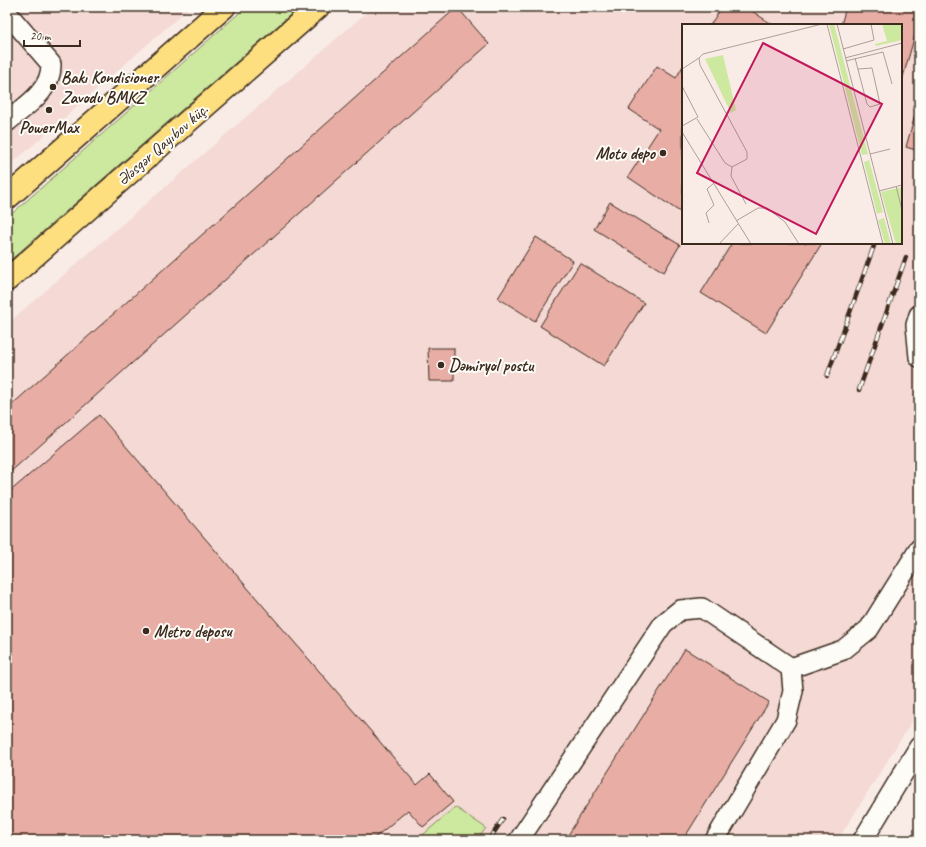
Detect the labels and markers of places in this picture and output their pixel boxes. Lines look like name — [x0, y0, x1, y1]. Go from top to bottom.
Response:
place label: Bakı Kondisioner Zavodu BMKZ — [61, 67, 160, 108]
marker: Bakı Kondisioner Zavodu BMKZ — [48, 82, 58, 92]
marker: PowerMax — [44, 105, 54, 115]
place label: PowerMax — [19, 117, 81, 138]
place label: Moto depo — [595, 143, 657, 164]
marker: Moto depo — [658, 148, 668, 158]
place label: Dəmiryol postu — [449, 355, 535, 376]
marker: Dəmiryol postu — [436, 360, 446, 370]
place label: Metro deposu — [154, 621, 233, 642]
marker: Metro deposu — [141, 626, 151, 636]

